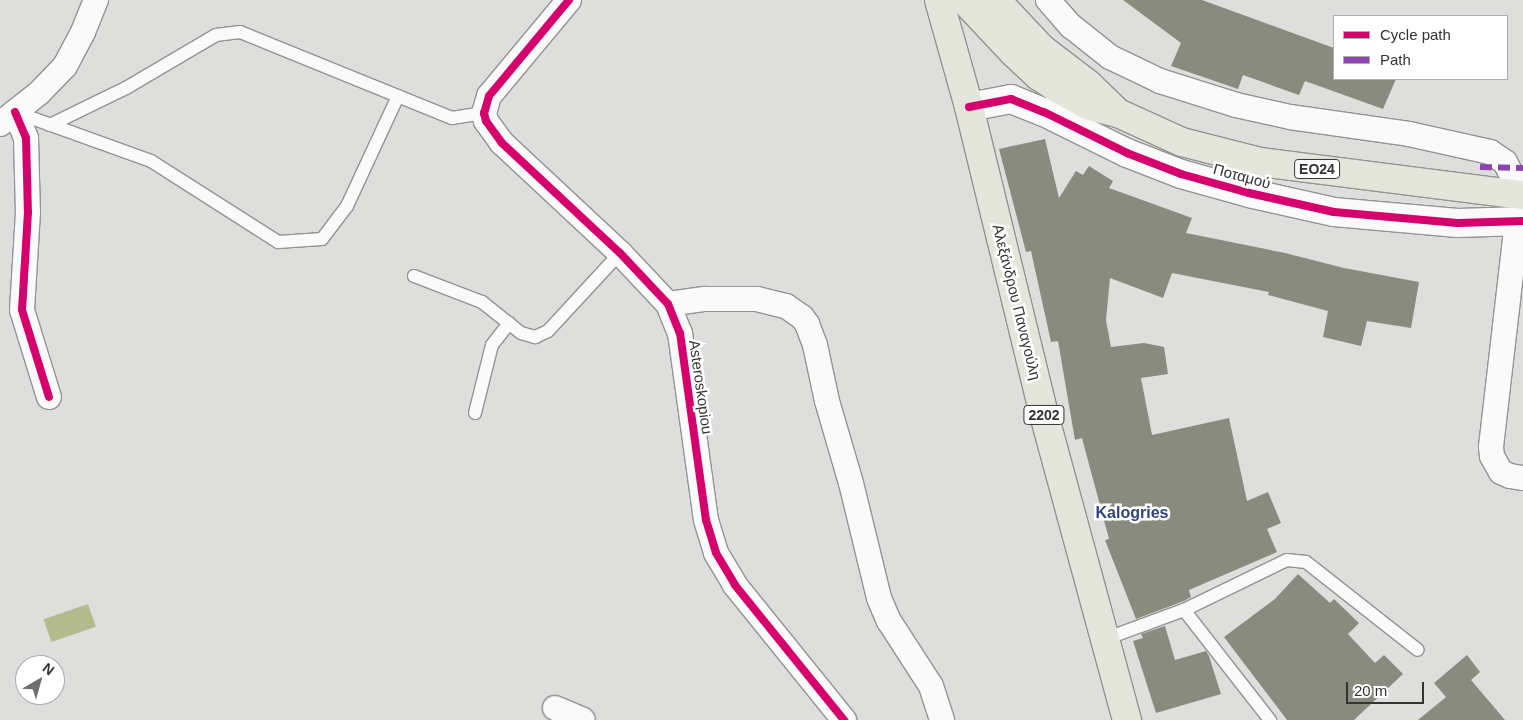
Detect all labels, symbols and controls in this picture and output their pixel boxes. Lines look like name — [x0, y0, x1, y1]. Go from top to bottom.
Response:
legend — [1333, 15, 1508, 80]
text: Cycle path — [1380, 26, 1451, 43]
text: Path — [1380, 51, 1411, 68]
road number: ΕΟ24 — [1293, 157, 1341, 180]
street label: Ποταμού — [1211, 160, 1273, 192]
street label: Αλεξάνδρου Παναγούλη — [989, 222, 1045, 382]
street label: Asteroskopiou — [685, 339, 717, 435]
road number: 2202 — [1023, 404, 1065, 426]
district label: Kalogries — [1096, 503, 1168, 523]
north arrow — [15, 655, 65, 705]
text: N — [40, 660, 58, 678]
scale bar — [1348, 672, 1426, 704]
text: 20 m — [1354, 682, 1387, 699]

